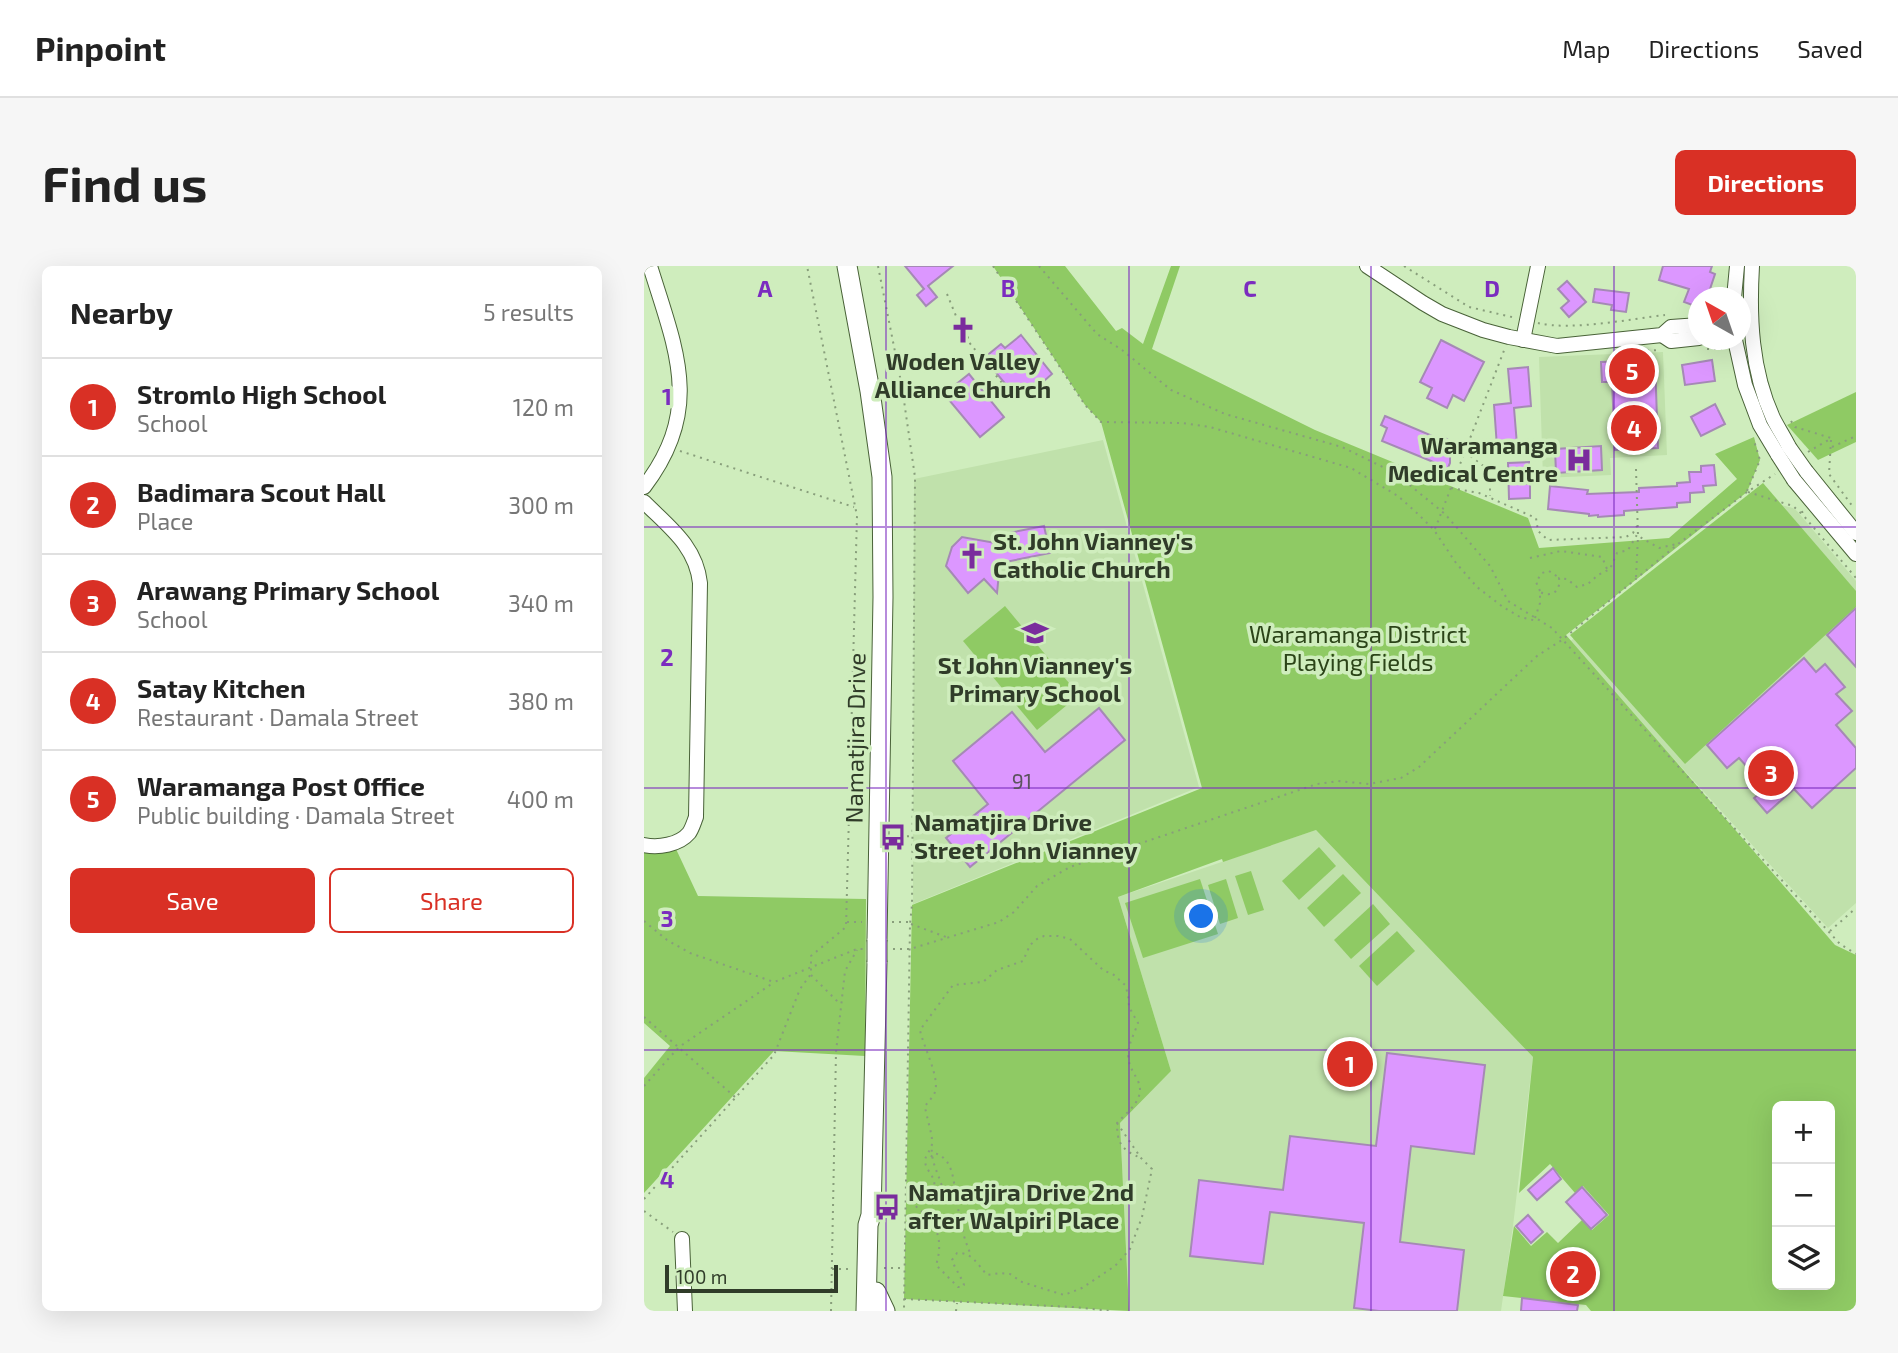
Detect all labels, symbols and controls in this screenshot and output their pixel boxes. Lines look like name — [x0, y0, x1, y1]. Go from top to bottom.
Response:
text: Pinpoint — [35, 28, 166, 68]
text: Map — [1562, 34, 1610, 63]
text: Directions — [1648, 34, 1759, 63]
text: Saved — [1797, 34, 1863, 63]
button: Directions — [1675, 150, 1856, 215]
text: Find us — [42, 153, 207, 212]
text: A — [757, 274, 773, 302]
text: B — [1001, 274, 1015, 302]
text: C — [1243, 274, 1257, 302]
text: D — [1484, 274, 1500, 302]
north arrow — [1688, 287, 1751, 350]
text: Nearby — [70, 294, 173, 330]
text: 5 results — [483, 298, 574, 326]
church icon: Woden Valley Alliance Church — [948, 315, 978, 345]
pin: 5 — [1609, 345, 1655, 397]
place label: Woden Valley Alliance Church — [875, 346, 1051, 403]
text: Stromlo High School — [137, 378, 386, 409]
text: 1 — [662, 382, 672, 410]
text: 1 — [88, 393, 98, 421]
text: 120 m — [513, 393, 574, 421]
pin: 4 — [1611, 402, 1657, 454]
text: School — [137, 409, 207, 437]
place label: Waramanga Medical Centre — [1388, 430, 1558, 487]
hospital icon: Waramanga Medical Centre — [1564, 445, 1594, 475]
text: Badimara Scout Hall — [137, 476, 386, 507]
text: 2 — [86, 491, 100, 519]
text: 300 m — [508, 491, 574, 519]
text: Place — [137, 507, 193, 535]
place label: St. John Vianney's Catholic Church — [993, 526, 1193, 583]
church icon: St. John Vianney's Catholic Church — [957, 541, 987, 571]
text: Arawang Primary School — [137, 574, 439, 605]
text: 3 — [86, 589, 100, 617]
text: 340 m — [508, 589, 574, 617]
text: School — [137, 605, 207, 633]
school or university icon: St John Vianney's Primary School — [1020, 618, 1050, 648]
park label: Waramanga District Playing Fields — [1249, 619, 1467, 676]
text: 2 — [660, 643, 674, 671]
place label: St John Vianney's Primary School — [938, 650, 1132, 707]
street label: Namatjira Drive — [839, 652, 870, 823]
text: Satay Kitchen — [137, 672, 306, 703]
text: 4 — [86, 687, 100, 715]
text: 380 m — [508, 687, 574, 715]
text: Restaurant · Damala Street — [137, 703, 418, 731]
pin: 3 — [1748, 747, 1794, 799]
house number: 91 — [1012, 768, 1032, 793]
text: Waramanga Post Office — [137, 770, 425, 801]
text: 5 — [87, 785, 99, 813]
text: 400 m — [507, 785, 574, 813]
text: Public building · Damala Street — [137, 801, 454, 829]
place label: Namatjira Drive Street John Vianney — [914, 807, 1138, 864]
bus stop icon: Namatjira Drive Street John Vianney — [878, 822, 908, 852]
button: Save — [70, 868, 315, 933]
button: Share — [329, 868, 574, 933]
your location — [1184, 899, 1218, 933]
text: 3 — [660, 904, 674, 932]
pin: 1 — [1327, 1038, 1373, 1090]
map controls — [1772, 1101, 1835, 1290]
button: + — [1772, 1101, 1835, 1164]
button: − — [1772, 1164, 1835, 1227]
text: 4 — [660, 1165, 674, 1193]
place label: Namatjira Drive 2nd after Walpiri Place — [908, 1177, 1134, 1234]
bus stop icon: Namatjira Drive 2nd after Walpiri Place — [872, 1192, 902, 1222]
button: layers — [1772, 1227, 1835, 1290]
pin: 2 — [1550, 1248, 1596, 1300]
scale bar — [665, 1262, 838, 1294]
text: 100 m — [676, 1265, 727, 1288]

